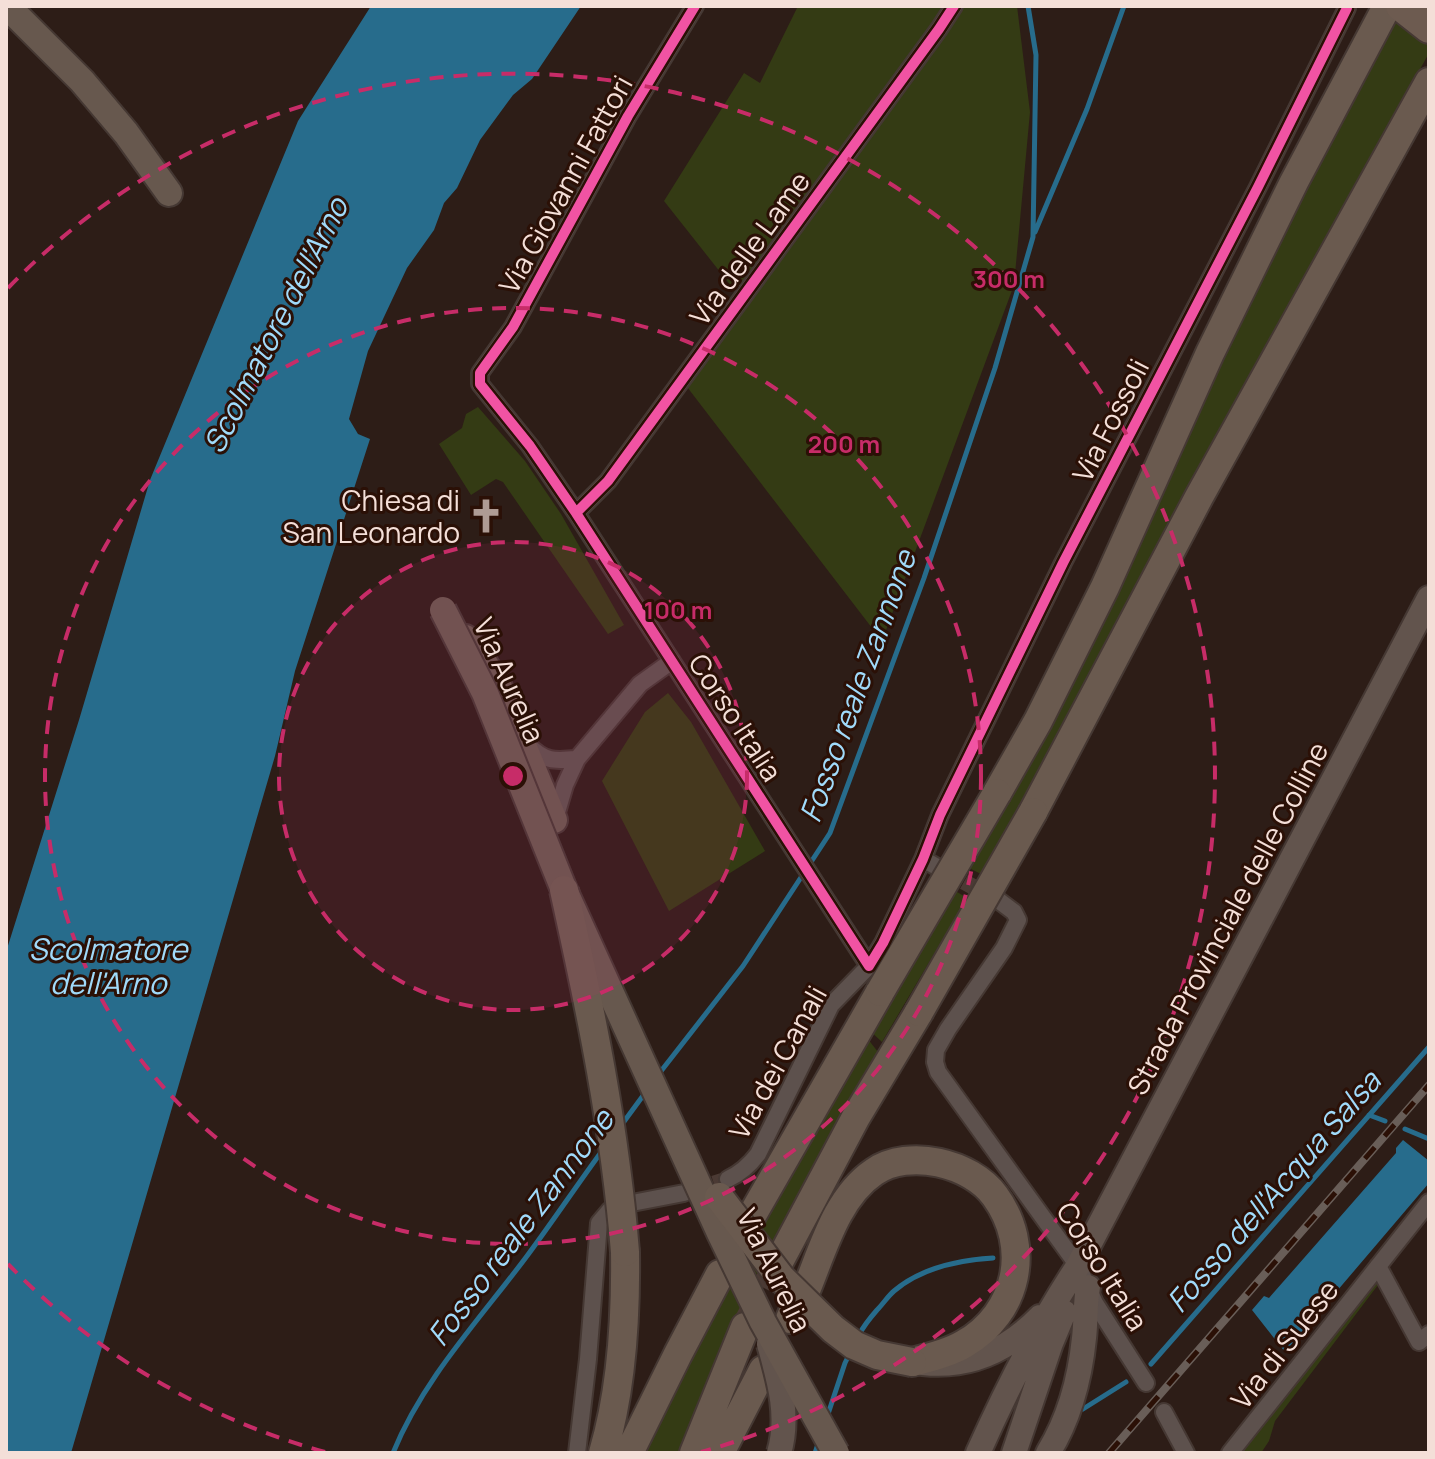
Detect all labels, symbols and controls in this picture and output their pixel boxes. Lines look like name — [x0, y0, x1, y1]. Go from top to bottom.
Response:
street label: Via Giovanni Fattori — [489, 68, 641, 300]
street label: Via delle Lame — [680, 163, 818, 333]
water label: Scolmatore dell'Arno — [193, 188, 358, 460]
text: 300 m — [973, 262, 1045, 295]
street label: Via Fossoli — [1063, 352, 1157, 488]
text: 200 m — [808, 427, 880, 460]
place label: Chiesa di San Leonardo — [283, 481, 460, 551]
church icon: Chiesa di San Leonardo — [467, 497, 505, 535]
water label: Fosso reale Zannone — [789, 543, 926, 827]
text: 100 m — [644, 593, 712, 626]
street label: Via Aurelia — [466, 611, 554, 749]
street label: Corso Italia — [681, 646, 791, 788]
street label: Strada Provinciale delle Colline — [1118, 735, 1336, 1101]
centre of rings — [499, 762, 527, 790]
water label: Scolmatore dell'Arno — [29, 928, 189, 1003]
street label: Via dei Canali — [719, 978, 835, 1146]
water label: Fosso dell'Acqua Salsa — [1157, 1061, 1390, 1320]
water label: Fosso reale Zannone — [418, 1099, 623, 1354]
street label: Corso Italia — [1048, 1194, 1158, 1338]
street label: Via Aurelia — [729, 1202, 821, 1338]
street label: Via di Suese — [1222, 1272, 1346, 1416]

